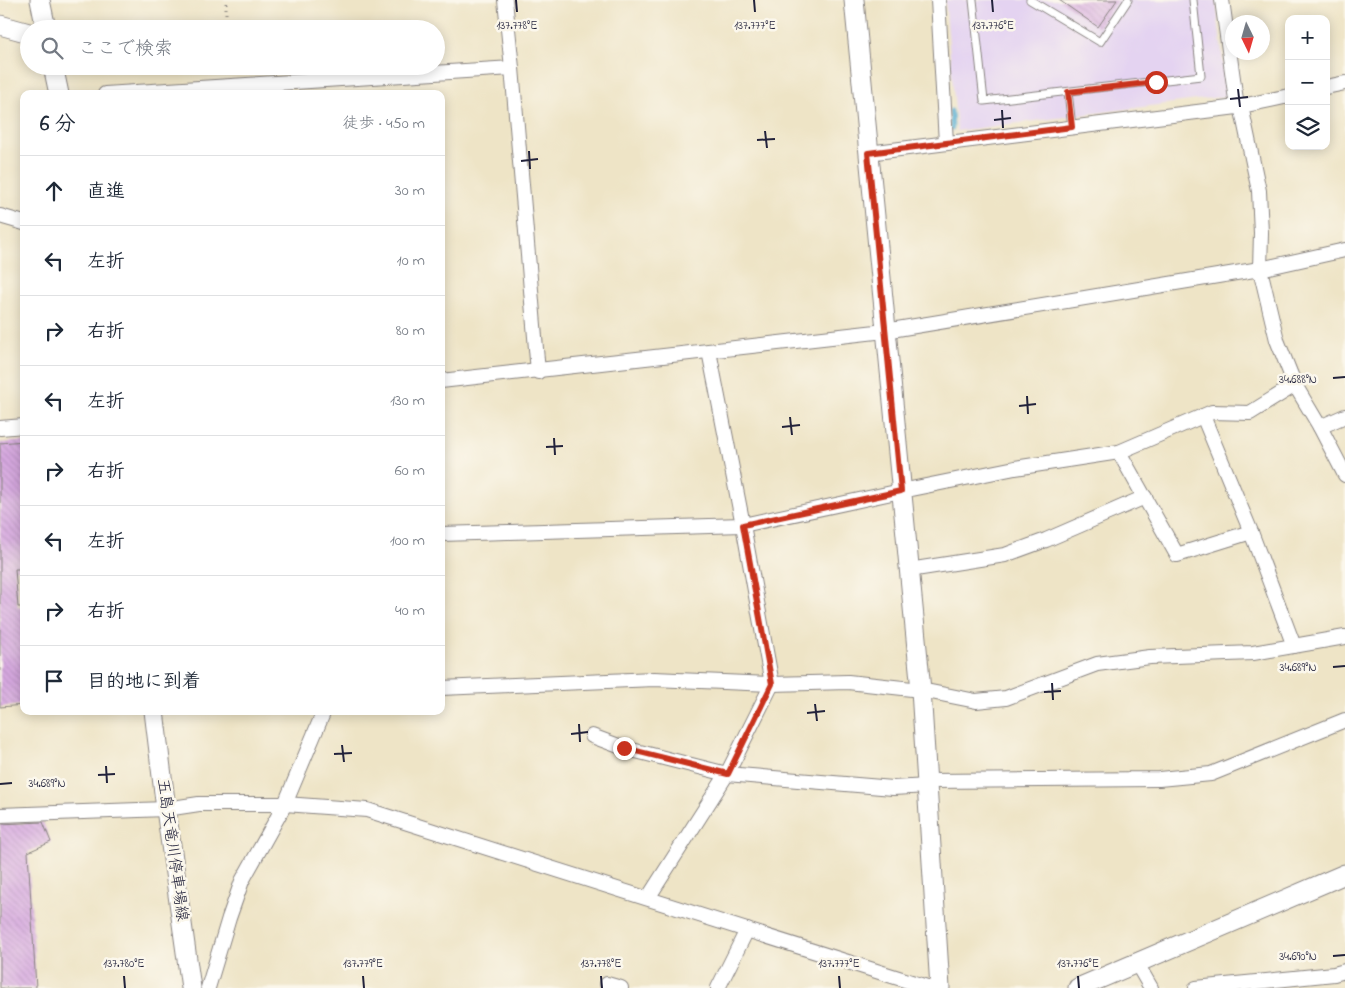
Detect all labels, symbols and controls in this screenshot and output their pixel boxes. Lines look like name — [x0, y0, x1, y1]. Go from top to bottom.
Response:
north arrow — [1225, 15, 1270, 60]
map controls — [1285, 15, 1330, 150]
button: + — [1285, 15, 1330, 60]
text: 137.778°E — [496, 17, 538, 35]
text: 137.777°E — [734, 17, 776, 35]
text: 137.776°E — [972, 17, 1014, 35]
search box — [20, 20, 445, 75]
icon: search — [38, 34, 66, 62]
text: ここで検索 — [78, 36, 173, 63]
button: − — [1285, 60, 1330, 105]
route start — [1145, 71, 1168, 94]
button: layers — [1285, 105, 1330, 150]
text: 6 分 — [40, 110, 76, 140]
text: 徒歩 · 450 m — [343, 112, 425, 136]
icon: ahead — [40, 177, 68, 205]
text: 直進 — [87, 179, 125, 206]
text: 30 m — [395, 179, 425, 203]
icon: left — [40, 247, 68, 275]
text: 左折 — [87, 249, 125, 276]
text: 10 m — [397, 249, 425, 273]
icon: right — [40, 317, 68, 345]
text: 右折 — [87, 319, 125, 346]
text: 80 m — [396, 319, 425, 343]
text: 34.688°N — [1279, 371, 1317, 389]
icon: left — [40, 387, 68, 415]
text: 左折 — [87, 389, 125, 416]
text: 130 m — [390, 389, 425, 413]
icon: right — [40, 457, 68, 485]
text: 右折 — [87, 459, 125, 486]
text: 60 m — [395, 459, 425, 483]
icon: left — [40, 527, 68, 555]
text: 左折 — [87, 529, 125, 556]
text: 100 m — [390, 529, 425, 553]
icon: right — [40, 597, 68, 625]
text: 右折 — [87, 599, 125, 626]
text: 40 m — [395, 599, 425, 623]
text: 34.689°N — [1279, 659, 1317, 677]
icon: arrive — [40, 667, 68, 695]
text: 目的地に到着 — [87, 669, 201, 696]
route end — [613, 737, 636, 760]
text: 34.689°N — [28, 775, 66, 793]
street label: 五島天竜川停車場線 — [150, 777, 194, 923]
text: 34.690°N — [1279, 948, 1317, 966]
text: 137.780°E — [103, 955, 145, 973]
text: 137.779°E — [343, 955, 383, 973]
text: 137.778°E — [580, 955, 622, 973]
text: 137.777°E — [818, 955, 860, 973]
text: 137.776°E — [1057, 955, 1099, 973]

